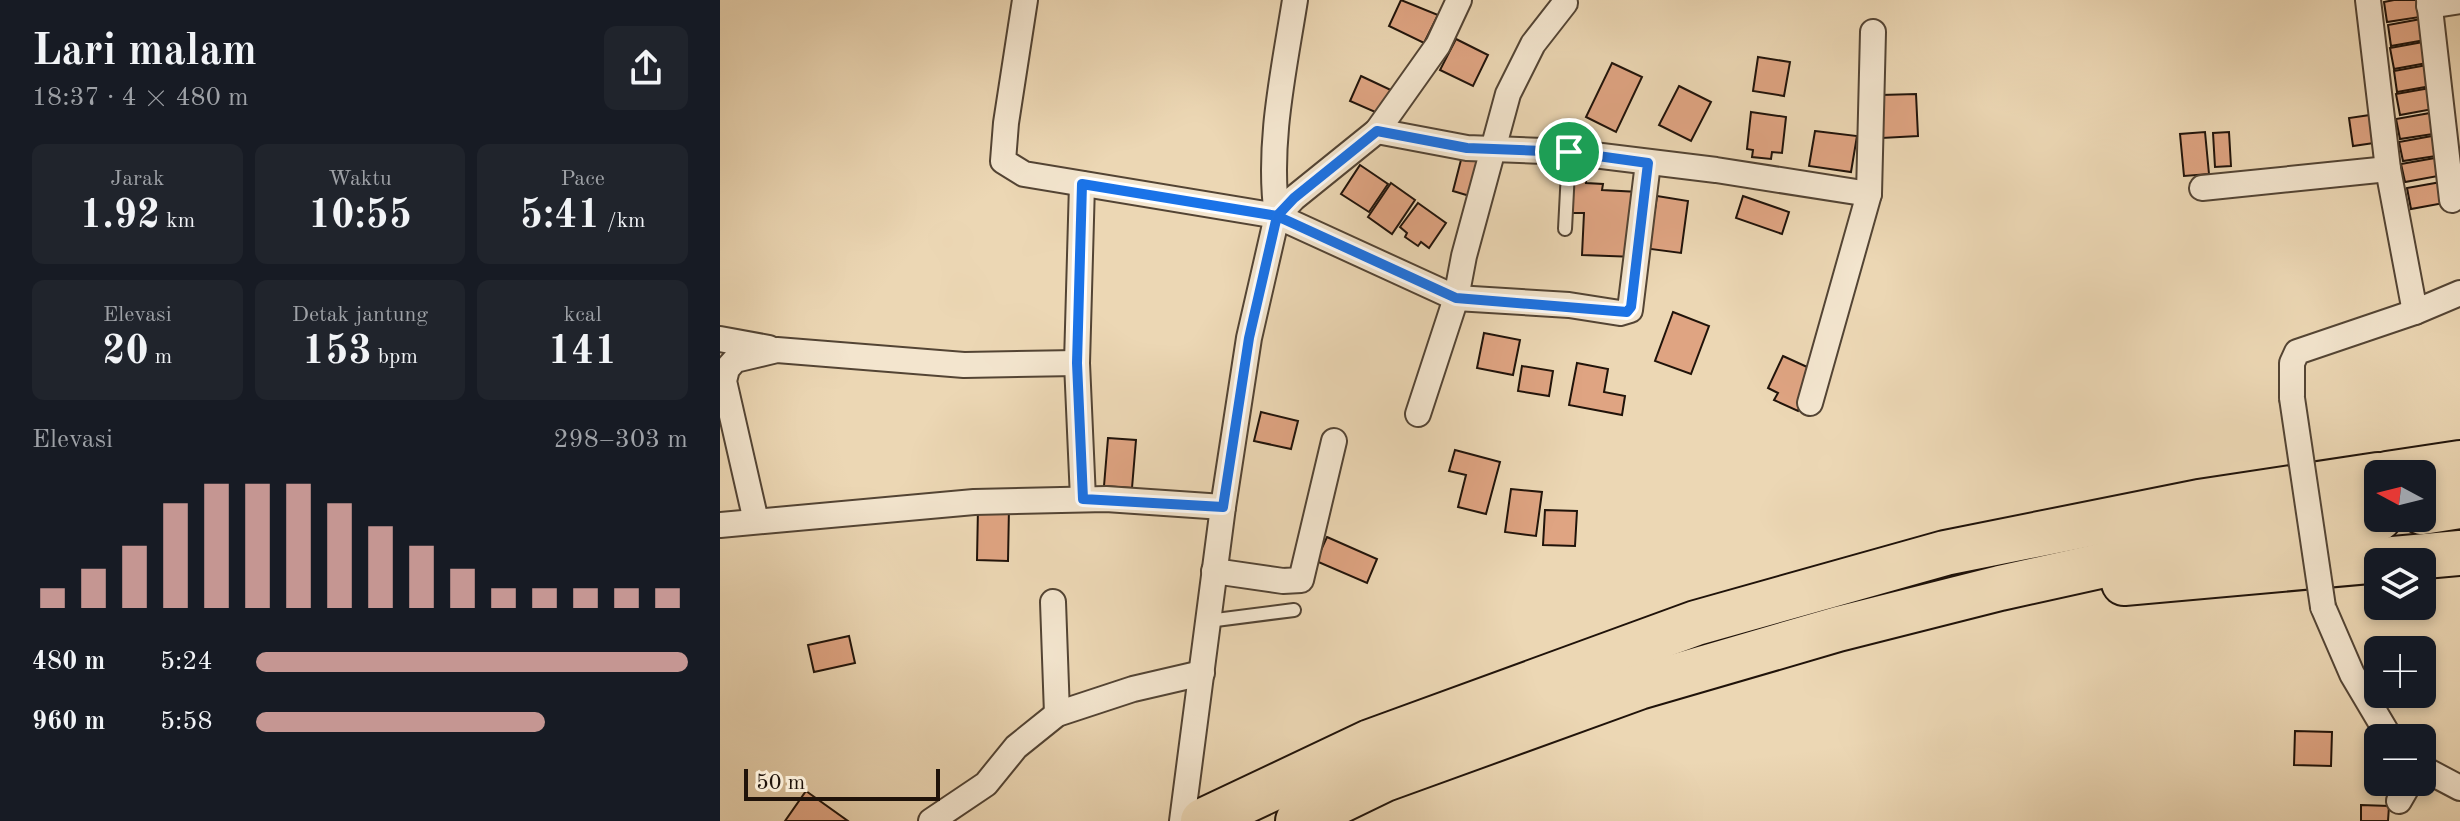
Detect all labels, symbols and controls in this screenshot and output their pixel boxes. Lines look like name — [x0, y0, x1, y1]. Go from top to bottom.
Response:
button: share — [604, 26, 688, 110]
text: Lari malam — [32, 30, 257, 74]
text: 18:37 · 4 × 480 m — [32, 85, 249, 111]
pin — [1535, 118, 1603, 186]
icon: arrive — [1547, 130, 1591, 174]
text: Jarak — [110, 168, 164, 190]
text: Waktu — [328, 168, 392, 190]
text: Pace — [560, 168, 605, 190]
text: 1.92 — [79, 197, 160, 237]
text: 10:55 — [308, 197, 412, 237]
text: 5:41 — [520, 197, 601, 237]
text: km — [160, 210, 195, 232]
text: /km — [601, 210, 646, 232]
text: Elevasi — [103, 304, 172, 326]
text: Detak jantung — [292, 304, 428, 326]
text: kcal — [564, 304, 602, 326]
text: 20 — [102, 333, 149, 373]
text: 153 — [302, 333, 372, 373]
text: 141 — [548, 333, 617, 373]
text: m — [149, 346, 172, 368]
text: bpm — [372, 346, 418, 368]
text: Elevasi — [32, 427, 113, 453]
text: 298–303 m — [553, 427, 688, 453]
north arrow — [2364, 460, 2436, 532]
map controls — [2364, 460, 2436, 796]
button: layers — [2364, 548, 2436, 620]
button: + — [2364, 636, 2436, 708]
text: 480 m — [32, 649, 105, 675]
text: 5:24 — [160, 649, 213, 675]
text: 960 m — [32, 709, 105, 735]
text: 5:58 — [160, 709, 213, 735]
button: − — [2364, 724, 2436, 796]
scale bar — [744, 765, 940, 801]
text: 50 m — [756, 772, 805, 794]

